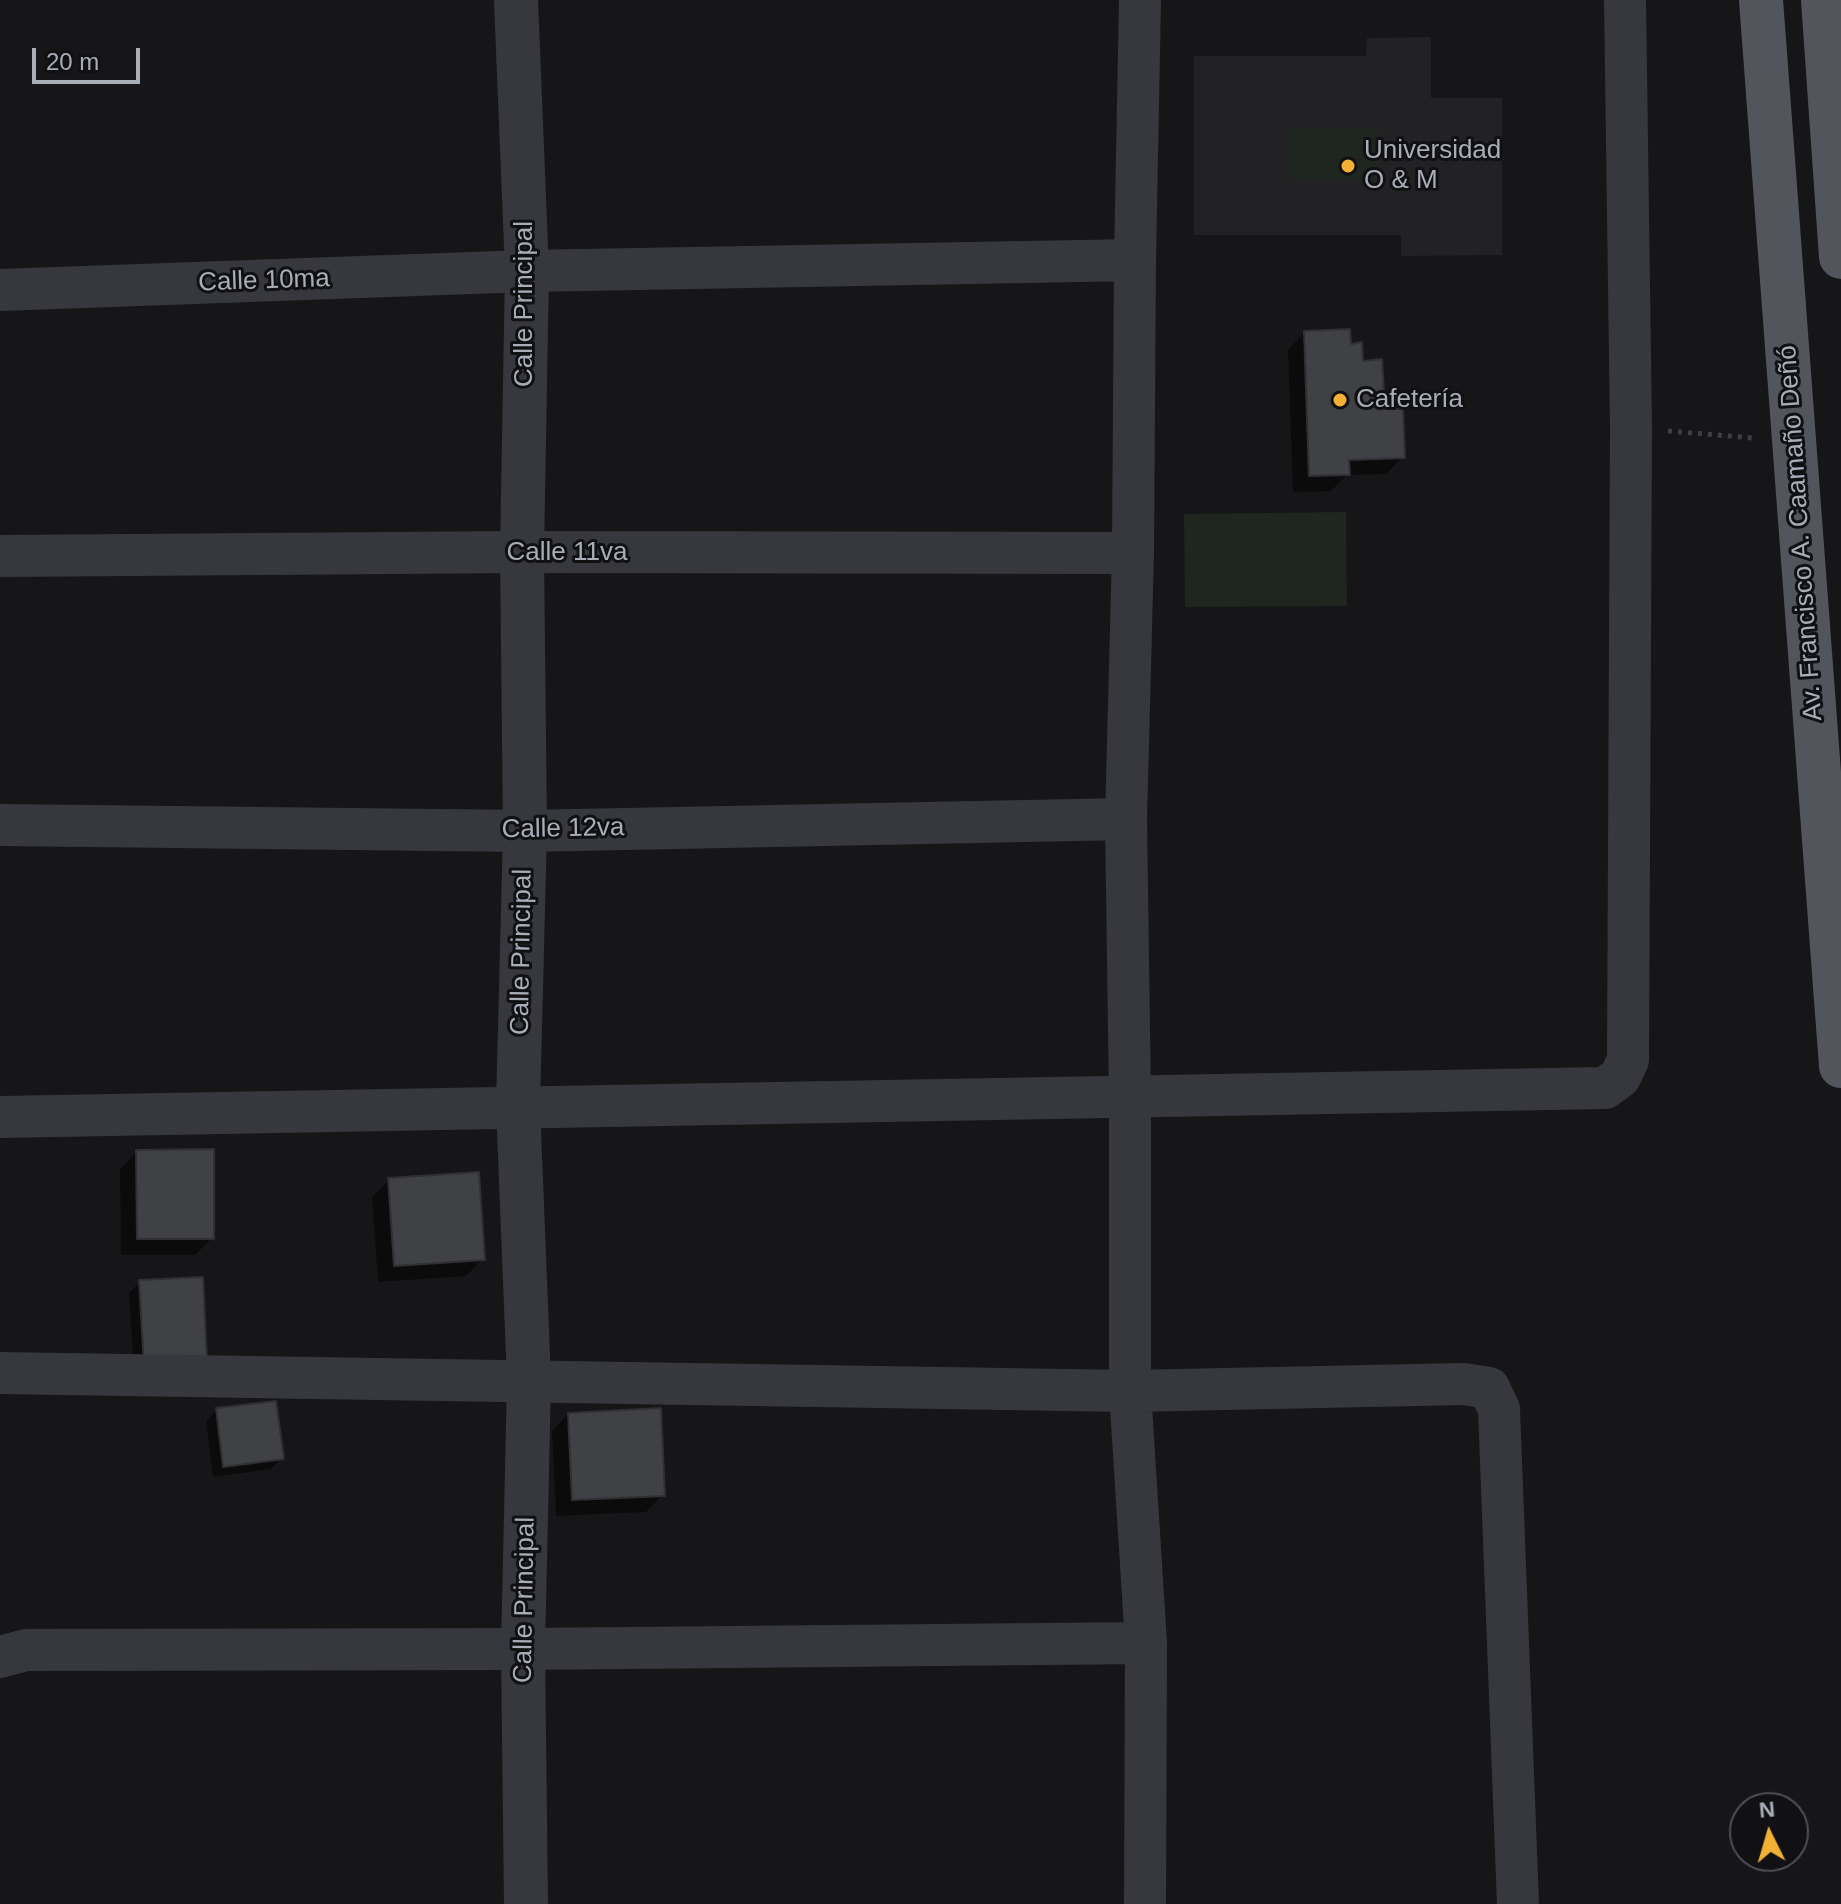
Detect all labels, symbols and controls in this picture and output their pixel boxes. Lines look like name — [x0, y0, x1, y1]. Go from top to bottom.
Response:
scale bar — [36, 32, 144, 82]
text: 20 m — [46, 48, 99, 75]
place label: Universidad O & M — [1364, 135, 1501, 196]
marker: Universidad O & M — [1339, 157, 1357, 175]
street label: Calle Principal — [509, 221, 541, 387]
street label: Calle 10ma — [198, 263, 330, 299]
street label: Av. Francisco A. Caamaño Deñó — [1772, 344, 1830, 722]
place label: Cafetería — [1356, 384, 1463, 416]
marker: Cafetería — [1331, 391, 1349, 409]
street label: Calle 11va — [507, 537, 627, 569]
street label: Calle 12va — [501, 812, 625, 846]
street label: Calle Principal — [505, 869, 539, 1035]
street label: Calle Principal — [508, 1517, 542, 1683]
north arrow — [1729, 1792, 1809, 1872]
text: N — [1758, 1796, 1776, 1823]

